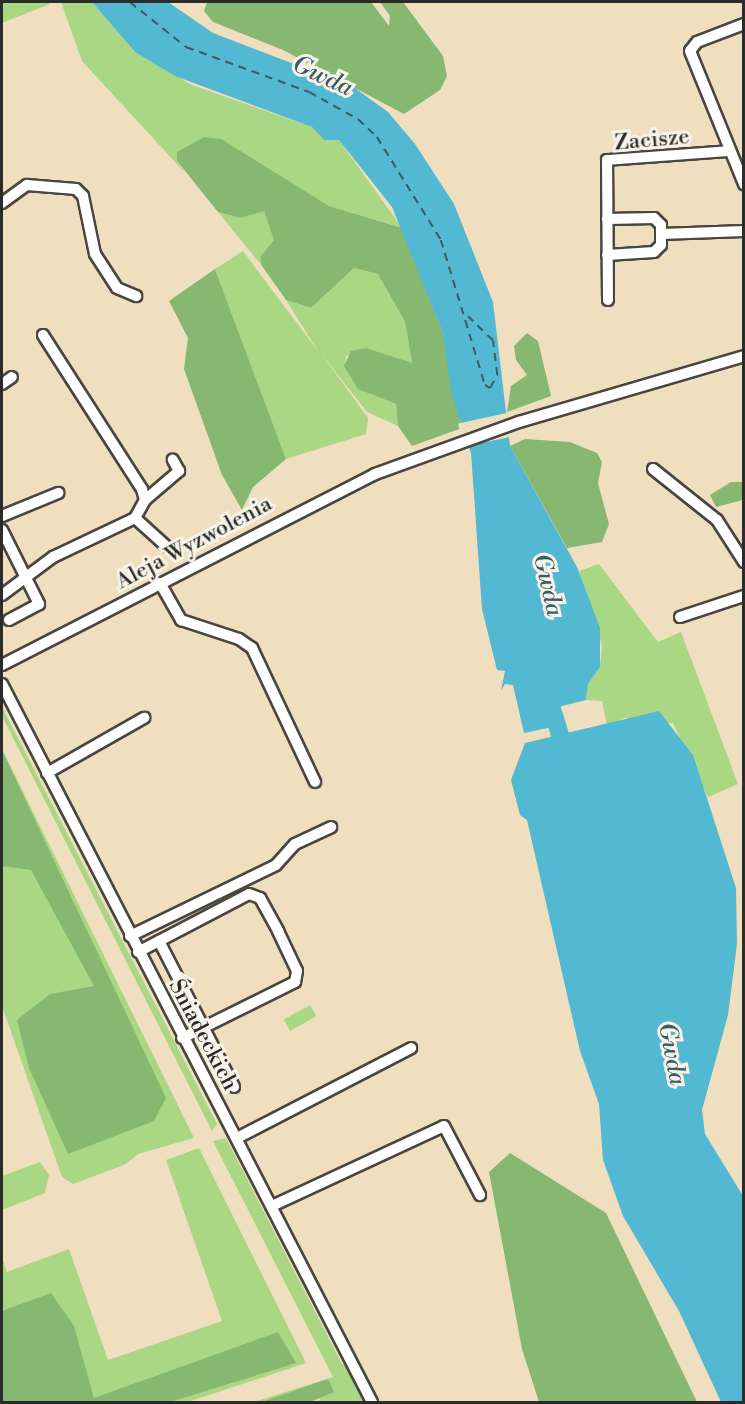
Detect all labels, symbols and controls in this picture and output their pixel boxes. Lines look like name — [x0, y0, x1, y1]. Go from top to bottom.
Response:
water label: Gwda — [287, 51, 357, 103]
street label: Zacisze — [613, 124, 691, 156]
street label: Aleja Wyzwolenia — [112, 491, 276, 595]
water label: Gwda — [526, 551, 568, 619]
street label: Śniadeckich — [163, 975, 243, 1095]
water label: Gwda — [651, 1020, 691, 1088]

